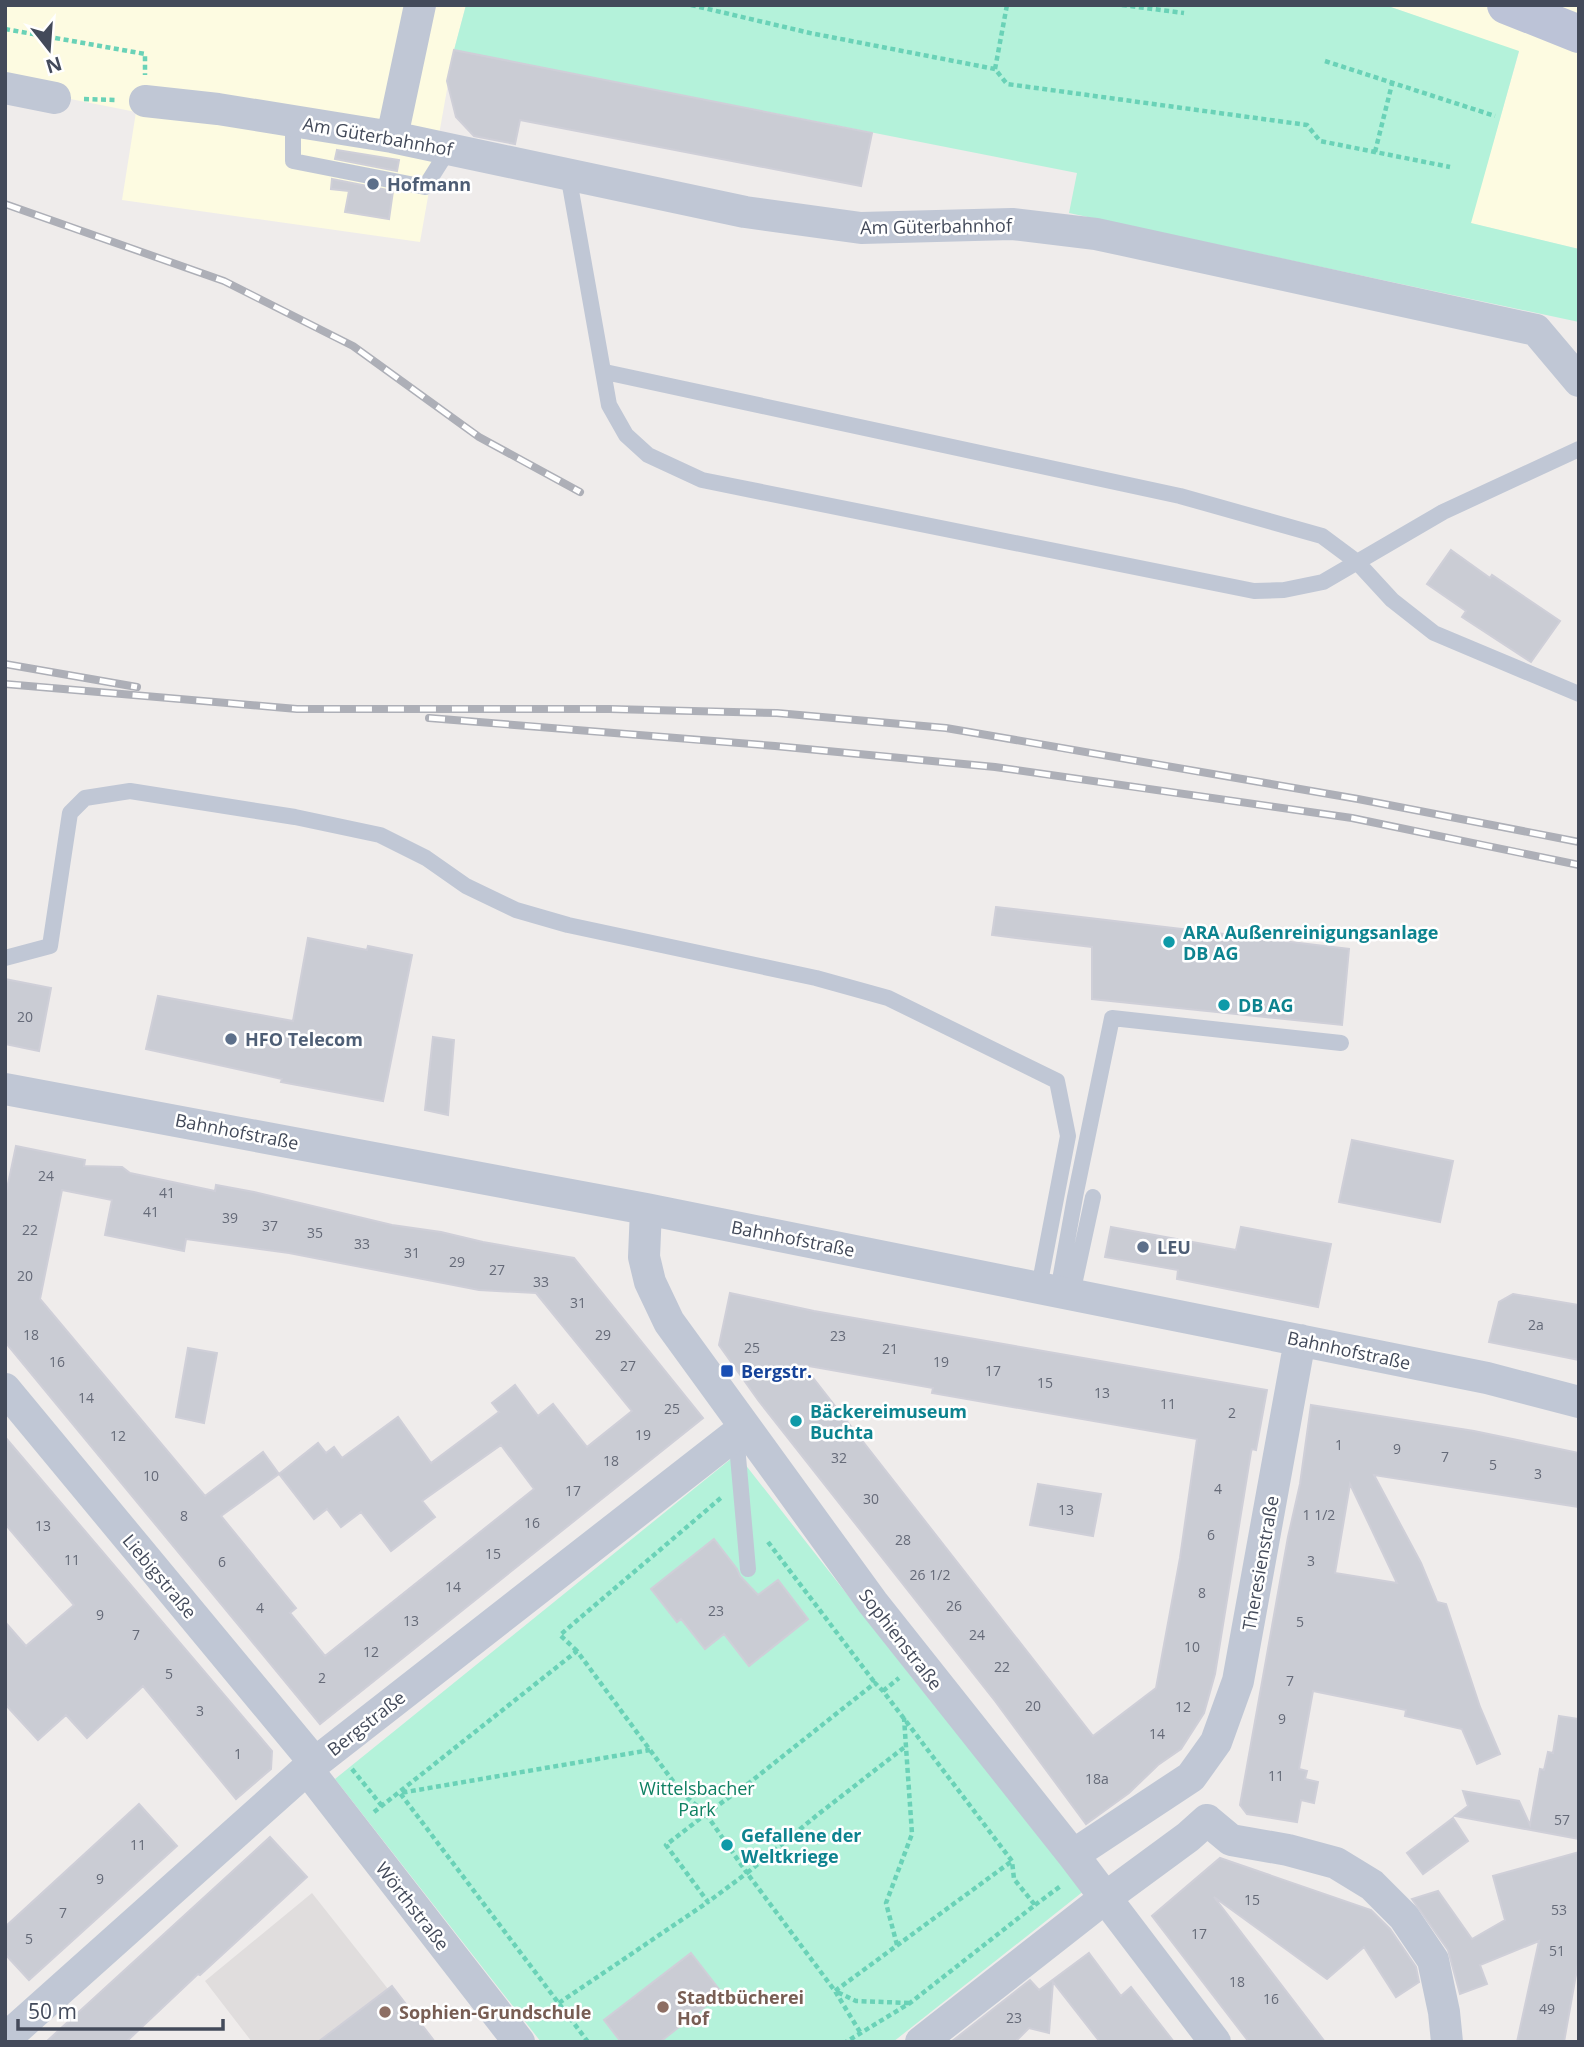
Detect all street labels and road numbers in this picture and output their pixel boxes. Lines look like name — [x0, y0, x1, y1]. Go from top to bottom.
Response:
street label: Am Güterbahnhof — [301, 111, 456, 161]
street label: Am Güterbahnhof — [860, 213, 1013, 239]
street label: Bahnhofstraße — [173, 1107, 301, 1155]
street label: Bahnhofstraße — [729, 1214, 857, 1262]
street label: Bahnhofstraße — [1285, 1325, 1413, 1375]
street label: Theresienstraße — [1236, 1494, 1284, 1632]
street label: Liebigstraße — [118, 1529, 202, 1623]
street label: Sophienstraße — [854, 1584, 948, 1694]
street label: Bergstraße — [322, 1685, 410, 1761]
street label: Wörthstraße — [371, 1857, 455, 1955]

